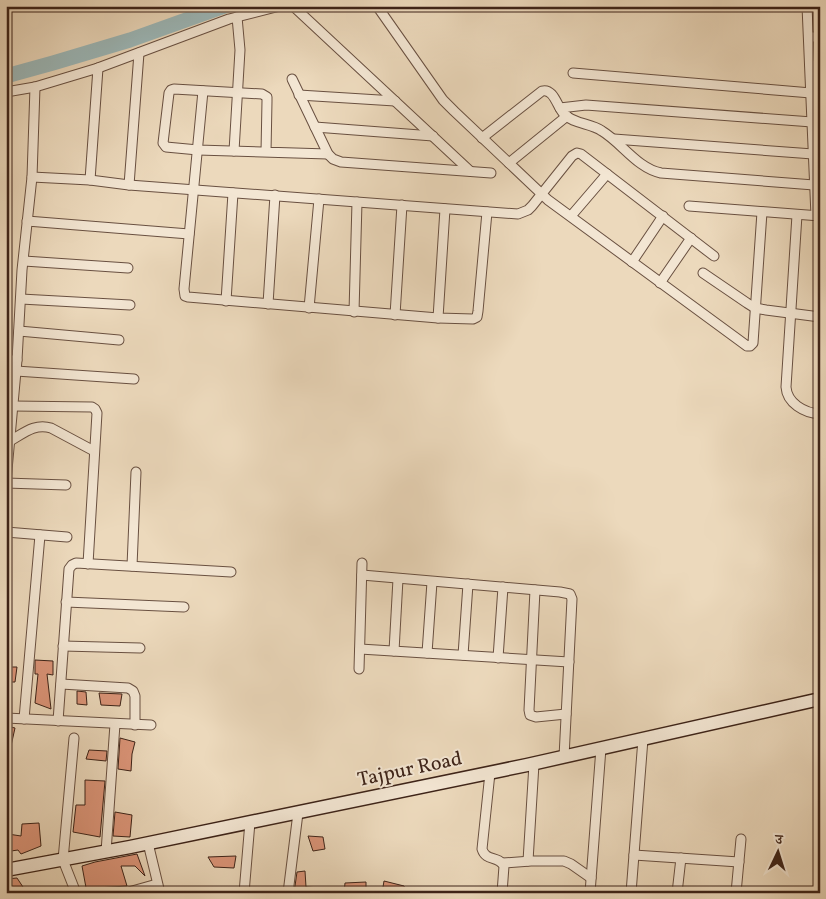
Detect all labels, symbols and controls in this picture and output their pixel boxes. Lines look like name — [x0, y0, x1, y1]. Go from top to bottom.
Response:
street label: Tajpur Road — [355, 745, 465, 795]
north arrow — [754, 826, 804, 876]
text: उ — [774, 831, 784, 850]

